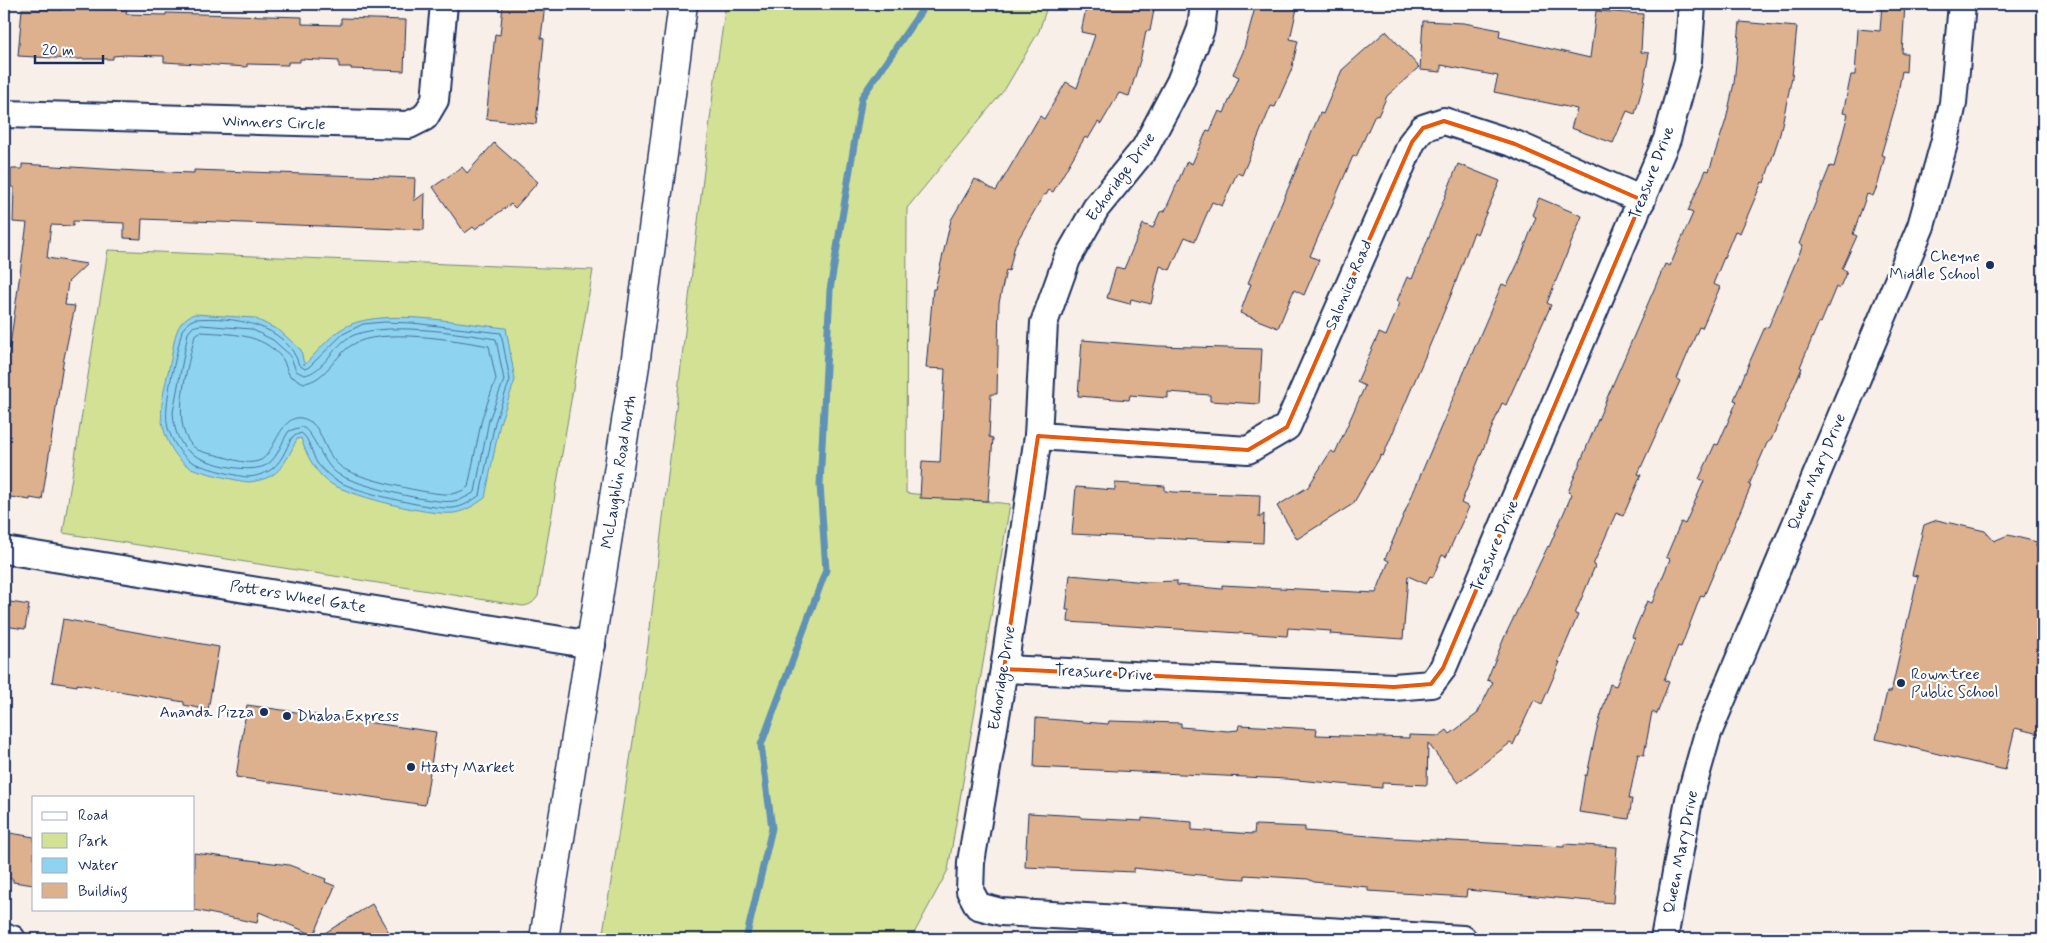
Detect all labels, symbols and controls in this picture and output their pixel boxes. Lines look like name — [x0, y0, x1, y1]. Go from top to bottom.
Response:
scale bar — [35, 32, 102, 64]
text: 20 m — [42, 41, 74, 61]
street label: Winners Circle — [222, 111, 326, 135]
street label: Treasure Drive — [1625, 123, 1680, 223]
street label: Echoridge Drive — [1082, 128, 1161, 226]
street label: Salonica Road — [1321, 237, 1377, 333]
place label: Cheyne Middle School — [1889, 246, 1980, 285]
marker: Cheyne Middle School — [1984, 259, 1996, 271]
street label: McLaughlin Road North — [597, 394, 641, 550]
street label: Queen Mary Drive — [1783, 410, 1851, 534]
street label: Treasure Drive — [1466, 496, 1524, 596]
street label: Potters Wheel Gate — [228, 576, 368, 618]
street label: Echoridge Drive — [983, 624, 1022, 732]
street label: Treasure Drive — [1054, 660, 1154, 686]
place label: Rowntree Public School — [1911, 664, 1999, 703]
marker: Rowntree Public School — [1895, 677, 1907, 689]
place label: Ananda Pizza — [159, 702, 254, 723]
marker: Ananda Pizza — [258, 706, 270, 718]
place label: Dhaba Express — [297, 706, 399, 727]
marker: Dhaba Express — [281, 710, 293, 722]
place label: Hasty Market — [421, 757, 514, 778]
marker: Hasty Market — [405, 761, 417, 773]
street label: Queen Mary Drive — [1659, 789, 1703, 915]
legend — [32, 796, 195, 910]
text: Road — [78, 806, 108, 826]
text: Park — [78, 832, 108, 852]
text: Water — [78, 856, 118, 876]
text: Building — [78, 882, 128, 903]

